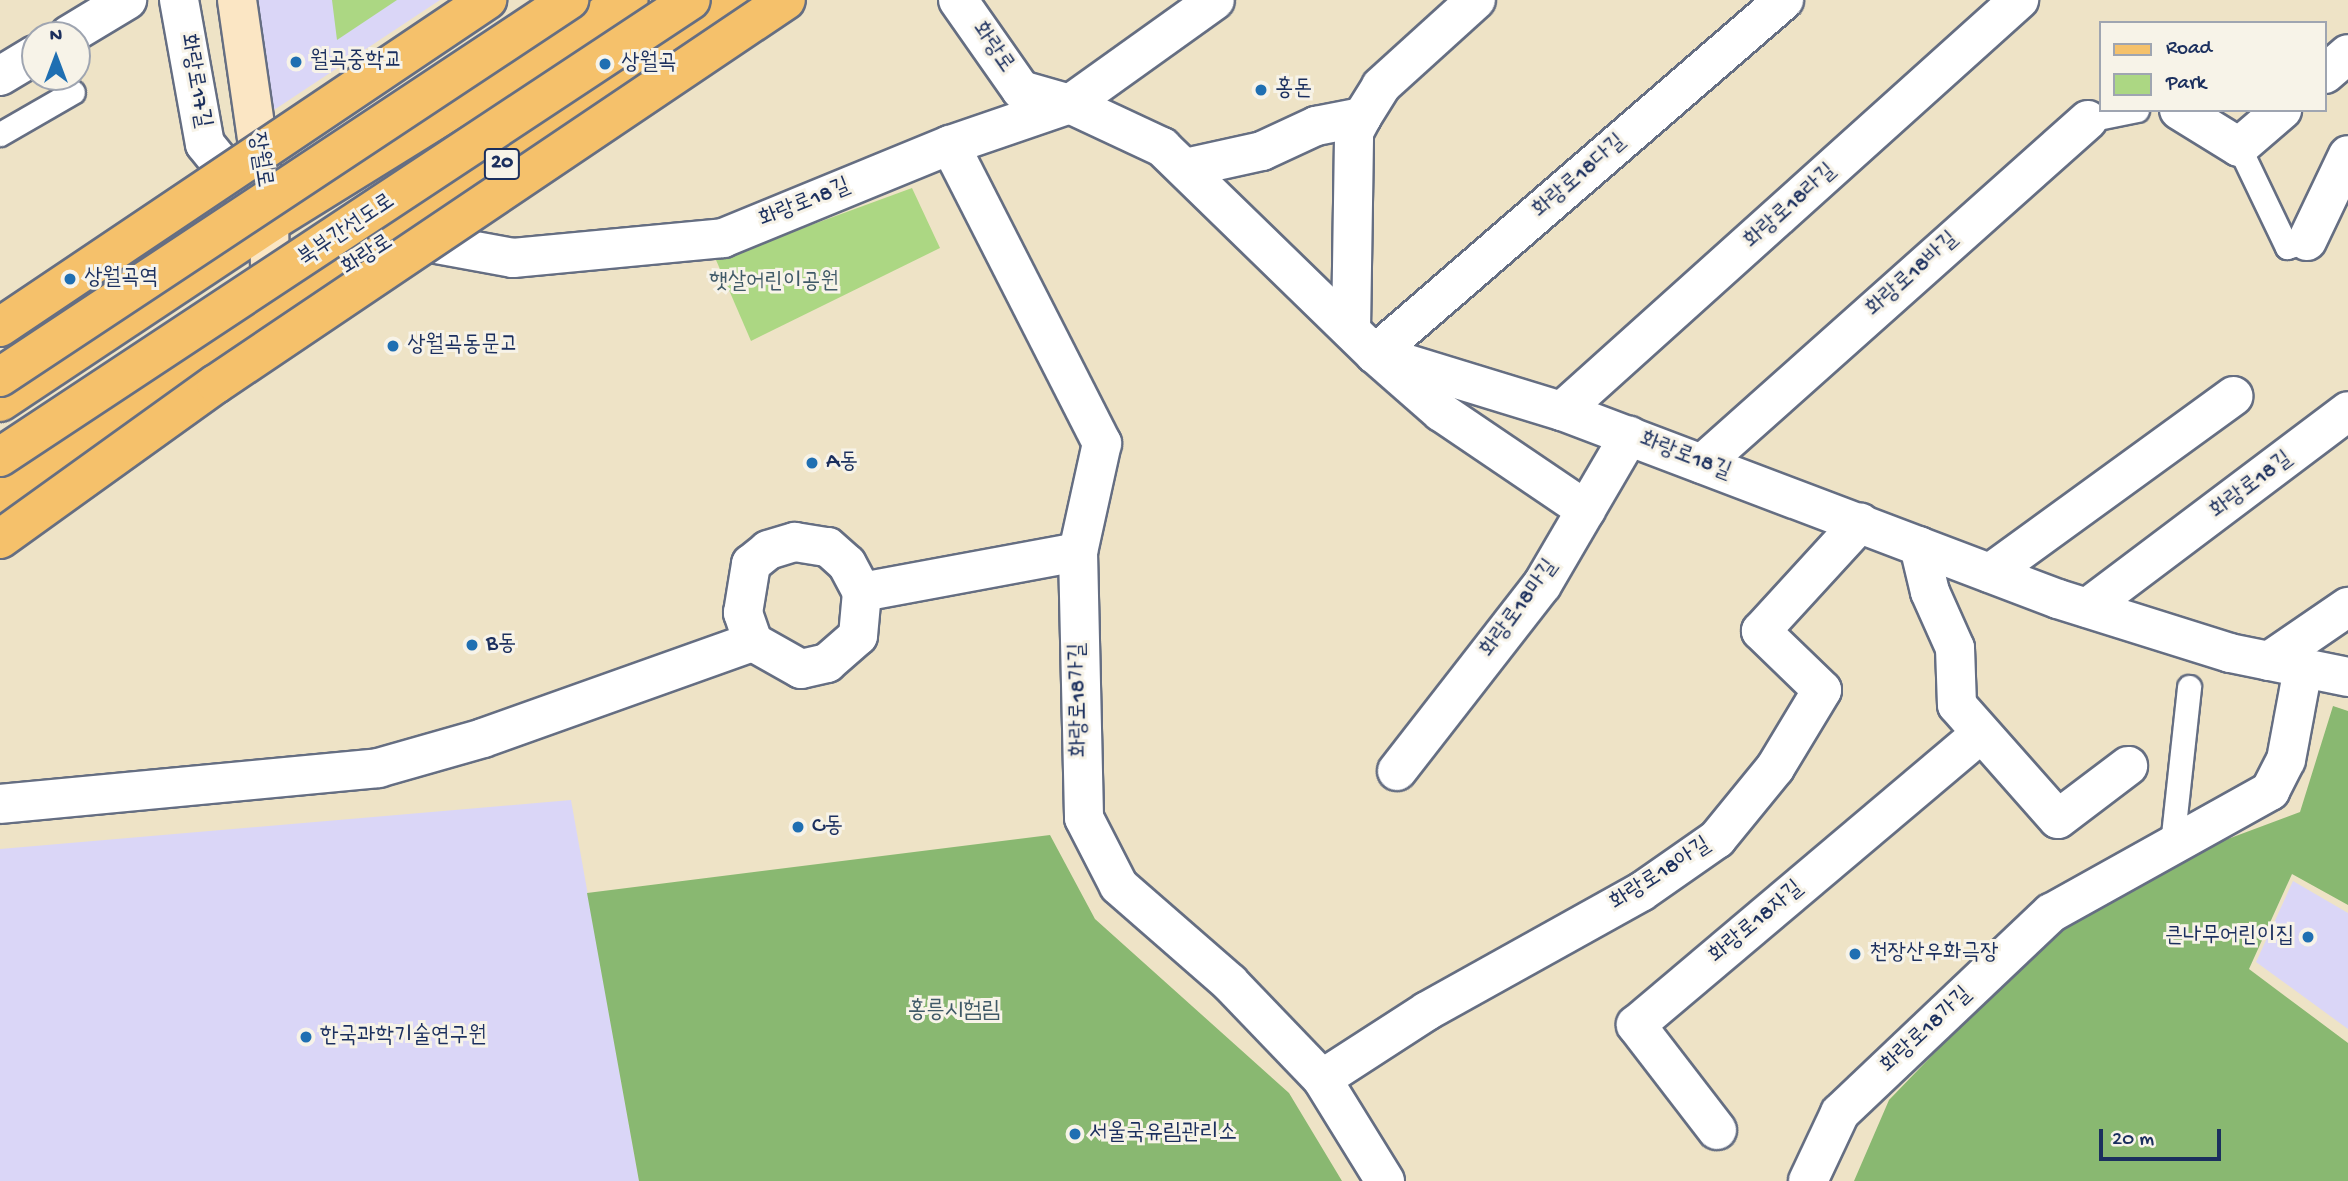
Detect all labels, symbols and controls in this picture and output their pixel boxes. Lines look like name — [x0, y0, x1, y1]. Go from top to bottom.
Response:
street label: 화랑로 — [965, 17, 1019, 79]
north arrow — [21, 21, 91, 91]
legend — [2100, 21, 2327, 112]
text: N — [50, 25, 62, 48]
street label: 화랑로17길 — [172, 32, 216, 130]
text: Road — [2166, 37, 2212, 62]
place label: 월곡중학교 — [310, 48, 403, 76]
place label: 상월곡 — [621, 50, 677, 78]
marker: 월곡중학교 — [288, 54, 304, 70]
marker: 상월곡 — [595, 54, 615, 74]
text: Park — [2166, 72, 2206, 97]
place label: 홍돈 — [1275, 76, 1312, 104]
marker: 홍돈 — [1253, 82, 1269, 98]
street label: 화랑로18다길 — [1528, 129, 1632, 225]
street label: 장월로 — [241, 130, 277, 190]
road number: 20 — [483, 146, 521, 182]
street label: 화랑로18라길 — [1739, 158, 1843, 256]
street label: 화랑로18길 — [755, 173, 855, 235]
street label: 북부간선도로 — [293, 189, 401, 273]
street label: 화랑로18바길 — [1861, 226, 1965, 324]
street label: 화랑로 — [337, 229, 399, 283]
place label: 상월곡역 — [84, 265, 158, 293]
park label: 햇살어린이공원 — [709, 269, 839, 297]
marker: 상월곡역 — [62, 271, 78, 287]
place label: 상월곡동문고 — [407, 332, 518, 360]
marker: 상월곡동문고 — [385, 338, 401, 354]
street label: 화랑로18길 — [1635, 427, 1735, 487]
street label: 화랑로18길 — [2205, 446, 2299, 526]
place label: A동 — [826, 449, 858, 477]
marker: A동 — [804, 455, 820, 471]
street label: 화랑로18마길 — [1475, 555, 1565, 663]
place label: B동 — [486, 631, 516, 659]
marker: B동 — [464, 637, 480, 653]
street label: 화랑로18가길 — [1065, 643, 1095, 757]
place label: C동 — [812, 813, 843, 841]
marker: C동 — [790, 819, 806, 835]
street label: 화랑로18아길 — [1606, 832, 1716, 918]
street label: 화랑로18자길 — [1704, 876, 1810, 970]
place label: 큰나무어린이집 — [2164, 923, 2294, 951]
marker: 큰나무어린이집 — [2300, 929, 2316, 945]
place label: 천장산우화극장 — [1869, 940, 1999, 968]
marker: 천장산우화극장 — [1847, 946, 1863, 962]
street label: 화랑로18가길 — [1876, 982, 1978, 1080]
park label: 홍릉시험림 — [908, 998, 1000, 1026]
place label: 한국과학기술연구원 — [320, 1023, 487, 1051]
marker: 한국과학기술연구원 — [298, 1029, 314, 1045]
scale bar — [2103, 1114, 2226, 1158]
place label: 서울국유림관리소 — [1089, 1120, 1237, 1148]
marker: 서울국유림관리소 — [1067, 1126, 1083, 1142]
text: 20 m — [2112, 1128, 2154, 1153]

